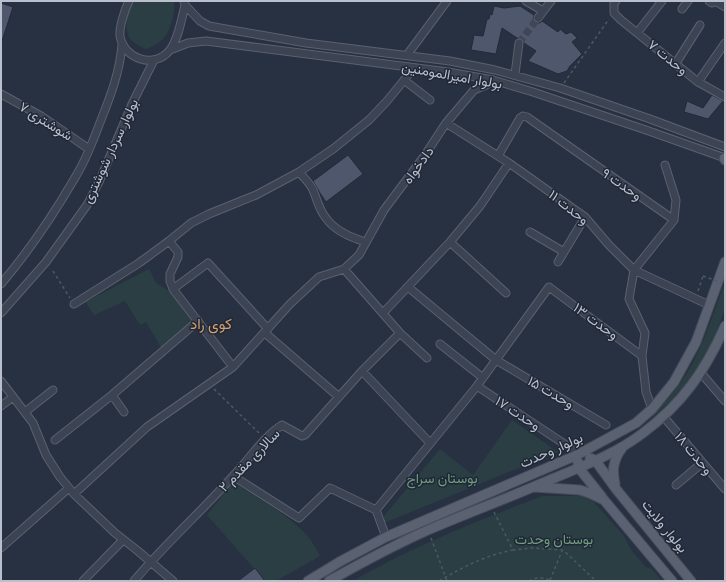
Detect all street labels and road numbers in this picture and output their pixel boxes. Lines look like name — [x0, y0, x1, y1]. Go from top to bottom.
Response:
street label: وحدت ۷ — [644, 35, 692, 79]
street label: بولوار امیرالمومنین — [400, 57, 504, 93]
street label: بولوار سردار شوشتری — [78, 96, 142, 206]
street label: شوشتری ۷ — [16, 97, 76, 145]
street label: دادخواه — [398, 142, 438, 187]
street label: وحدت ۹ — [598, 164, 646, 204]
street label: وحدت ۱۱ — [545, 186, 593, 228]
street label: وحدت ۱۳ — [570, 299, 622, 343]
street label: وحدت ۱۵ — [525, 372, 577, 412]
street label: وحدت ۱۷ — [492, 392, 544, 434]
street label: سالاری مقدم ۲ — [214, 425, 284, 495]
street label: بولوار وحدت — [517, 428, 585, 472]
street label: وحدت ۱۸ — [671, 428, 717, 478]
street label: بولوار ولایت — [638, 496, 692, 556]

